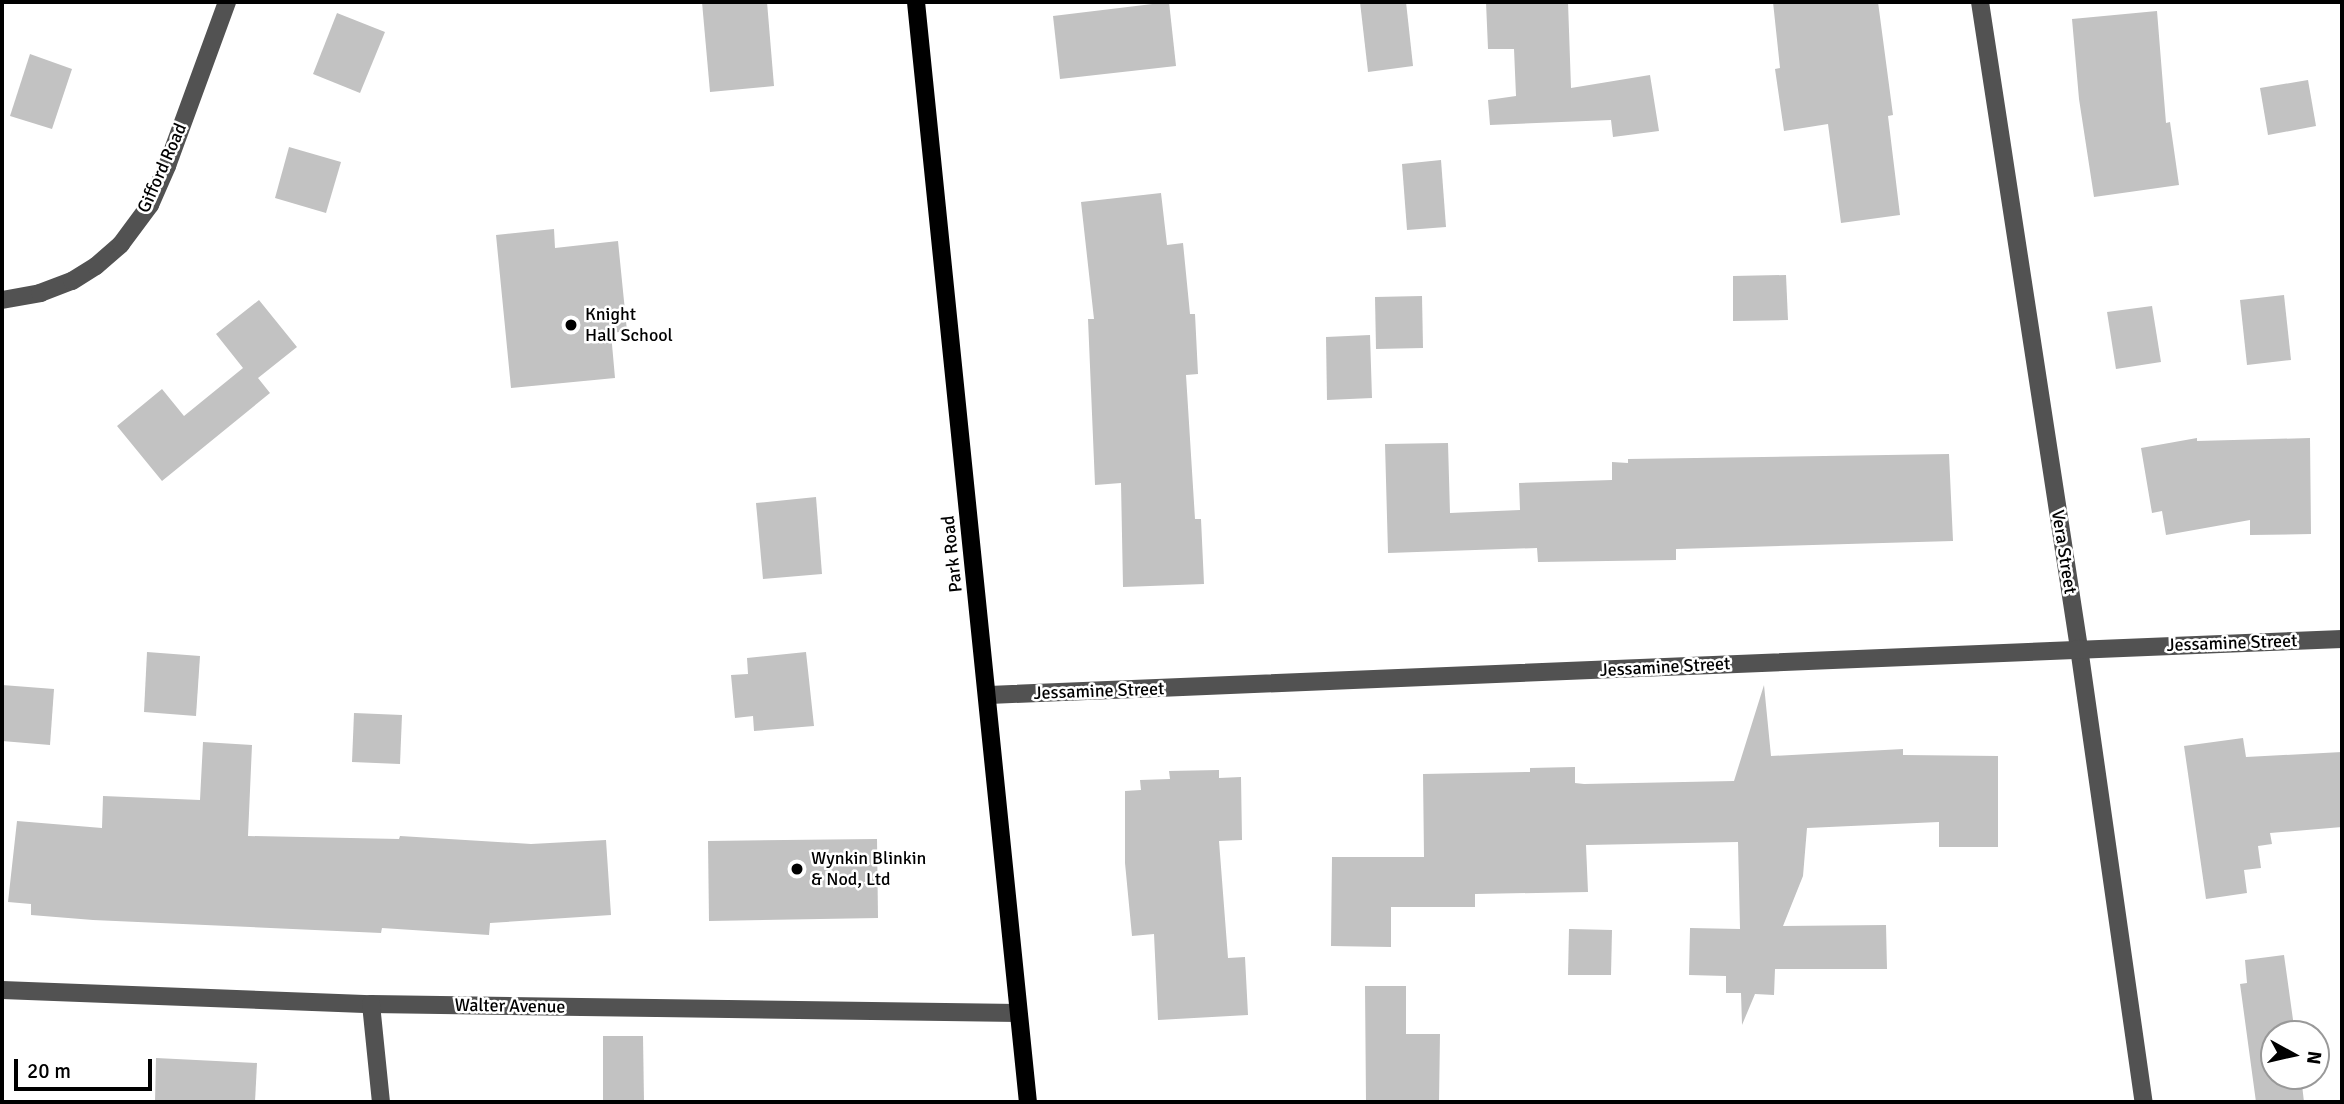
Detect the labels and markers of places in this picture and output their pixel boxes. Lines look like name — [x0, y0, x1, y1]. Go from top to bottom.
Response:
place label: Knight Hall School — [585, 304, 673, 346]
marker: Knight Hall School — [563, 317, 579, 333]
place label: Wynkin Blinkin & Nod, Ltd — [811, 848, 926, 890]
marker: Wynkin Blinkin & Nod, Ltd — [789, 861, 805, 877]

